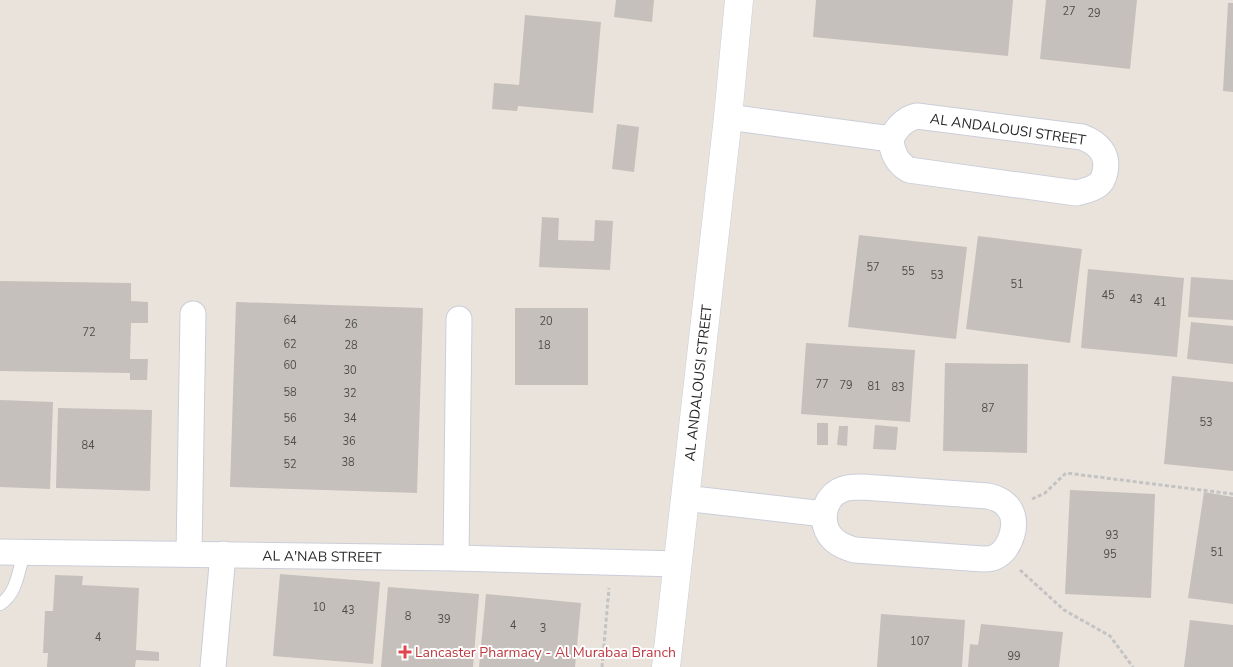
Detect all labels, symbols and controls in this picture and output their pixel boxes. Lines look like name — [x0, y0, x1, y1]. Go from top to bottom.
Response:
house number: 27 — [1062, 4, 1076, 19]
house number: 29 — [1087, 6, 1101, 21]
street label: AL ANDALOUSI STREET — [929, 109, 1088, 150]
house number: 57 — [866, 260, 880, 275]
house number: 55 — [901, 264, 915, 279]
house number: 53 — [930, 268, 944, 283]
house number: 51 — [1010, 277, 1024, 292]
house number: 45 — [1101, 288, 1115, 303]
house number: 43 — [1129, 292, 1143, 307]
house number: 41 — [1153, 295, 1167, 310]
street label: AL ANDALOUSI STREET — [680, 303, 717, 462]
house number: 64 — [283, 313, 297, 328]
house number: 20 — [539, 314, 553, 329]
house number: 26 — [344, 317, 358, 332]
house number: 72 — [82, 325, 96, 340]
house number: 62 — [283, 337, 297, 352]
house number: 28 — [344, 338, 358, 353]
house number: 18 — [537, 338, 551, 353]
house number: 60 — [283, 358, 297, 373]
house number: 30 — [343, 363, 357, 378]
house number: 77 — [815, 377, 829, 392]
house number: 79 — [839, 378, 853, 393]
house number: 81 — [867, 379, 881, 394]
house number: 83 — [891, 380, 905, 395]
house number: 58 — [283, 385, 297, 400]
house number: 32 — [343, 386, 357, 401]
house number: 87 — [981, 401, 995, 416]
house number: 56 — [283, 411, 297, 426]
house number: 34 — [343, 411, 357, 426]
house number: 53 — [1199, 415, 1213, 430]
house number: 54 — [283, 434, 297, 449]
house number: 36 — [342, 434, 356, 449]
house number: 84 — [81, 438, 95, 453]
house number: 38 — [341, 455, 355, 470]
house number: 52 — [283, 457, 297, 472]
house number: 93 — [1105, 528, 1119, 543]
house number: 51 — [1210, 545, 1224, 560]
street label: AL A'NAB STREET — [262, 546, 382, 567]
house number: 95 — [1103, 547, 1117, 562]
house number: 10 — [312, 600, 326, 615]
house number: 43 — [341, 603, 355, 618]
house number: 8 — [405, 609, 412, 624]
house number: 39 — [437, 612, 451, 627]
house number: 4 — [510, 618, 517, 633]
house number: 3 — [540, 621, 546, 636]
house number: 4 — [95, 630, 102, 645]
house number: 107 — [910, 634, 930, 649]
place label: Lancaster Pharmacy - Al Murabaa Branch — [415, 643, 676, 662]
marker: Lancaster Pharmacy - Al Murabaa Branch — [399, 646, 411, 658]
house number: 99 — [1007, 649, 1021, 664]

